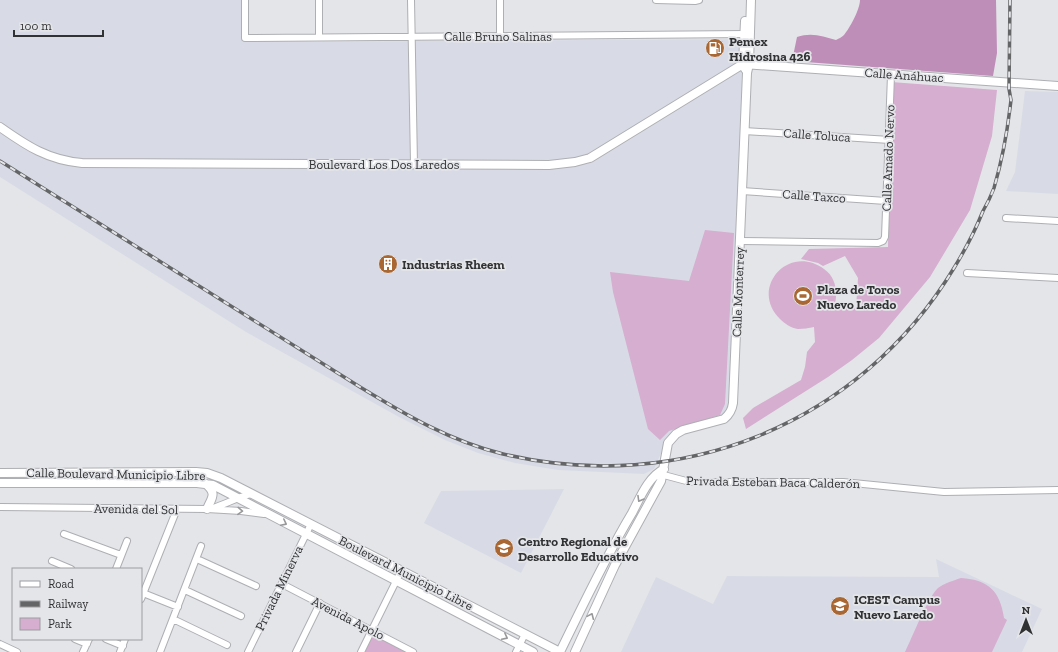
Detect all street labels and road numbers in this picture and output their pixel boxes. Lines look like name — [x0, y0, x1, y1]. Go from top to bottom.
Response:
street label: Calle Bruno Salinas — [444, 29, 552, 44]
street label: Calle Anáhuac — [864, 65, 944, 85]
street label: Calle Amado Nervo — [879, 104, 897, 212]
street label: Calle Toluca — [783, 125, 852, 145]
street label: Boulevard Los Dos Laredos — [309, 157, 460, 172]
street label: Calle Taxco — [782, 186, 847, 206]
street label: Calle Monterrey — [729, 246, 747, 337]
street label: Calle Boulevard Municipio Libre — [26, 465, 206, 483]
street label: Privada Esteban Baca Calderón — [686, 473, 861, 491]
street label: Avenida del Sol — [94, 501, 179, 517]
street label: Boulevard Municipio Libre — [336, 533, 476, 613]
street label: Privada Minerva — [252, 542, 306, 633]
street label: Avenida Apolo — [309, 593, 387, 643]

